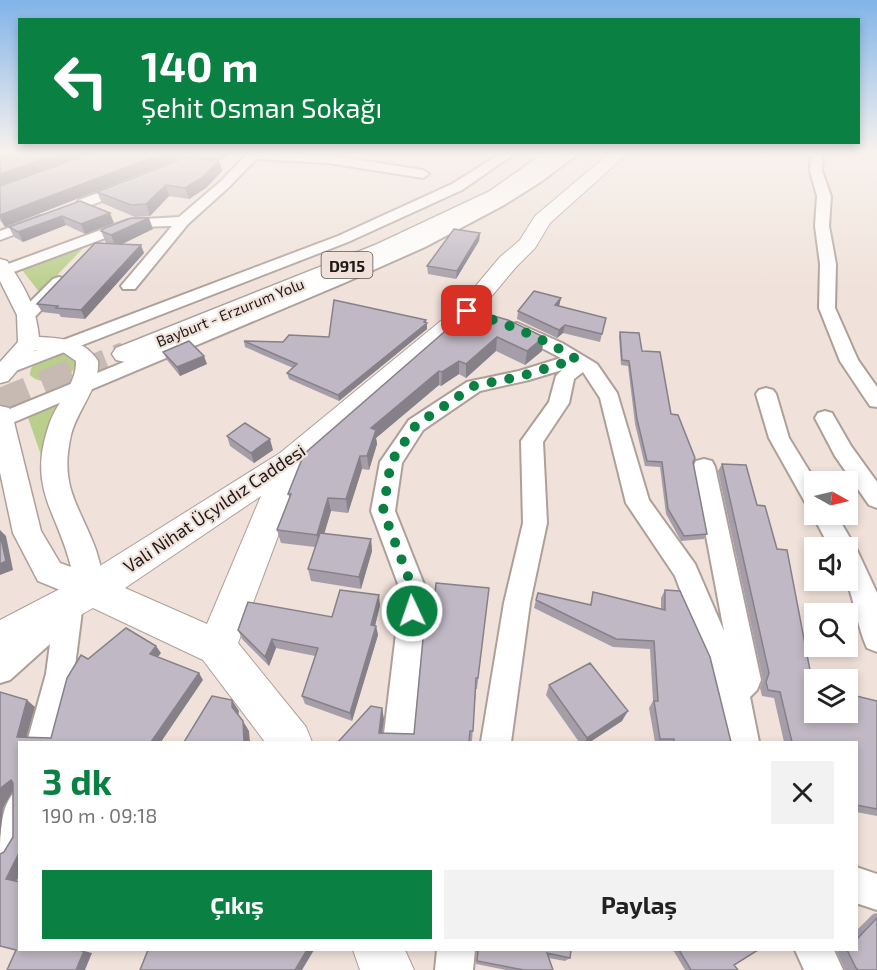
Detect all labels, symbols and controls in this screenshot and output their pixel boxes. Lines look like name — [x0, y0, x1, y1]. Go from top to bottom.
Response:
text: 140 m — [141, 40, 258, 90]
icon: left — [42, 42, 120, 120]
text: Şehit Osman Sokağı — [141, 91, 382, 123]
road number: D915 — [322, 252, 372, 278]
street label: Bayburt - Erzurum Yolu — [153, 274, 307, 350]
pin — [441, 285, 492, 336]
icon: arrive — [450, 294, 483, 327]
street label: Vali Nihat Üçyıldız Caddesi — [119, 439, 310, 578]
north arrow — [804, 471, 858, 525]
map controls — [804, 471, 858, 723]
button: sound — [804, 537, 858, 591]
position arrow — [380, 579, 444, 643]
button: search — [804, 603, 858, 657]
button: layers — [804, 669, 858, 723]
text: 3 dk — [42, 759, 112, 802]
button: close — [771, 761, 834, 824]
text: 190 m · 09:18 — [42, 803, 157, 827]
button: Çıkış — [42, 870, 432, 939]
button: Paylaş — [444, 870, 834, 939]

